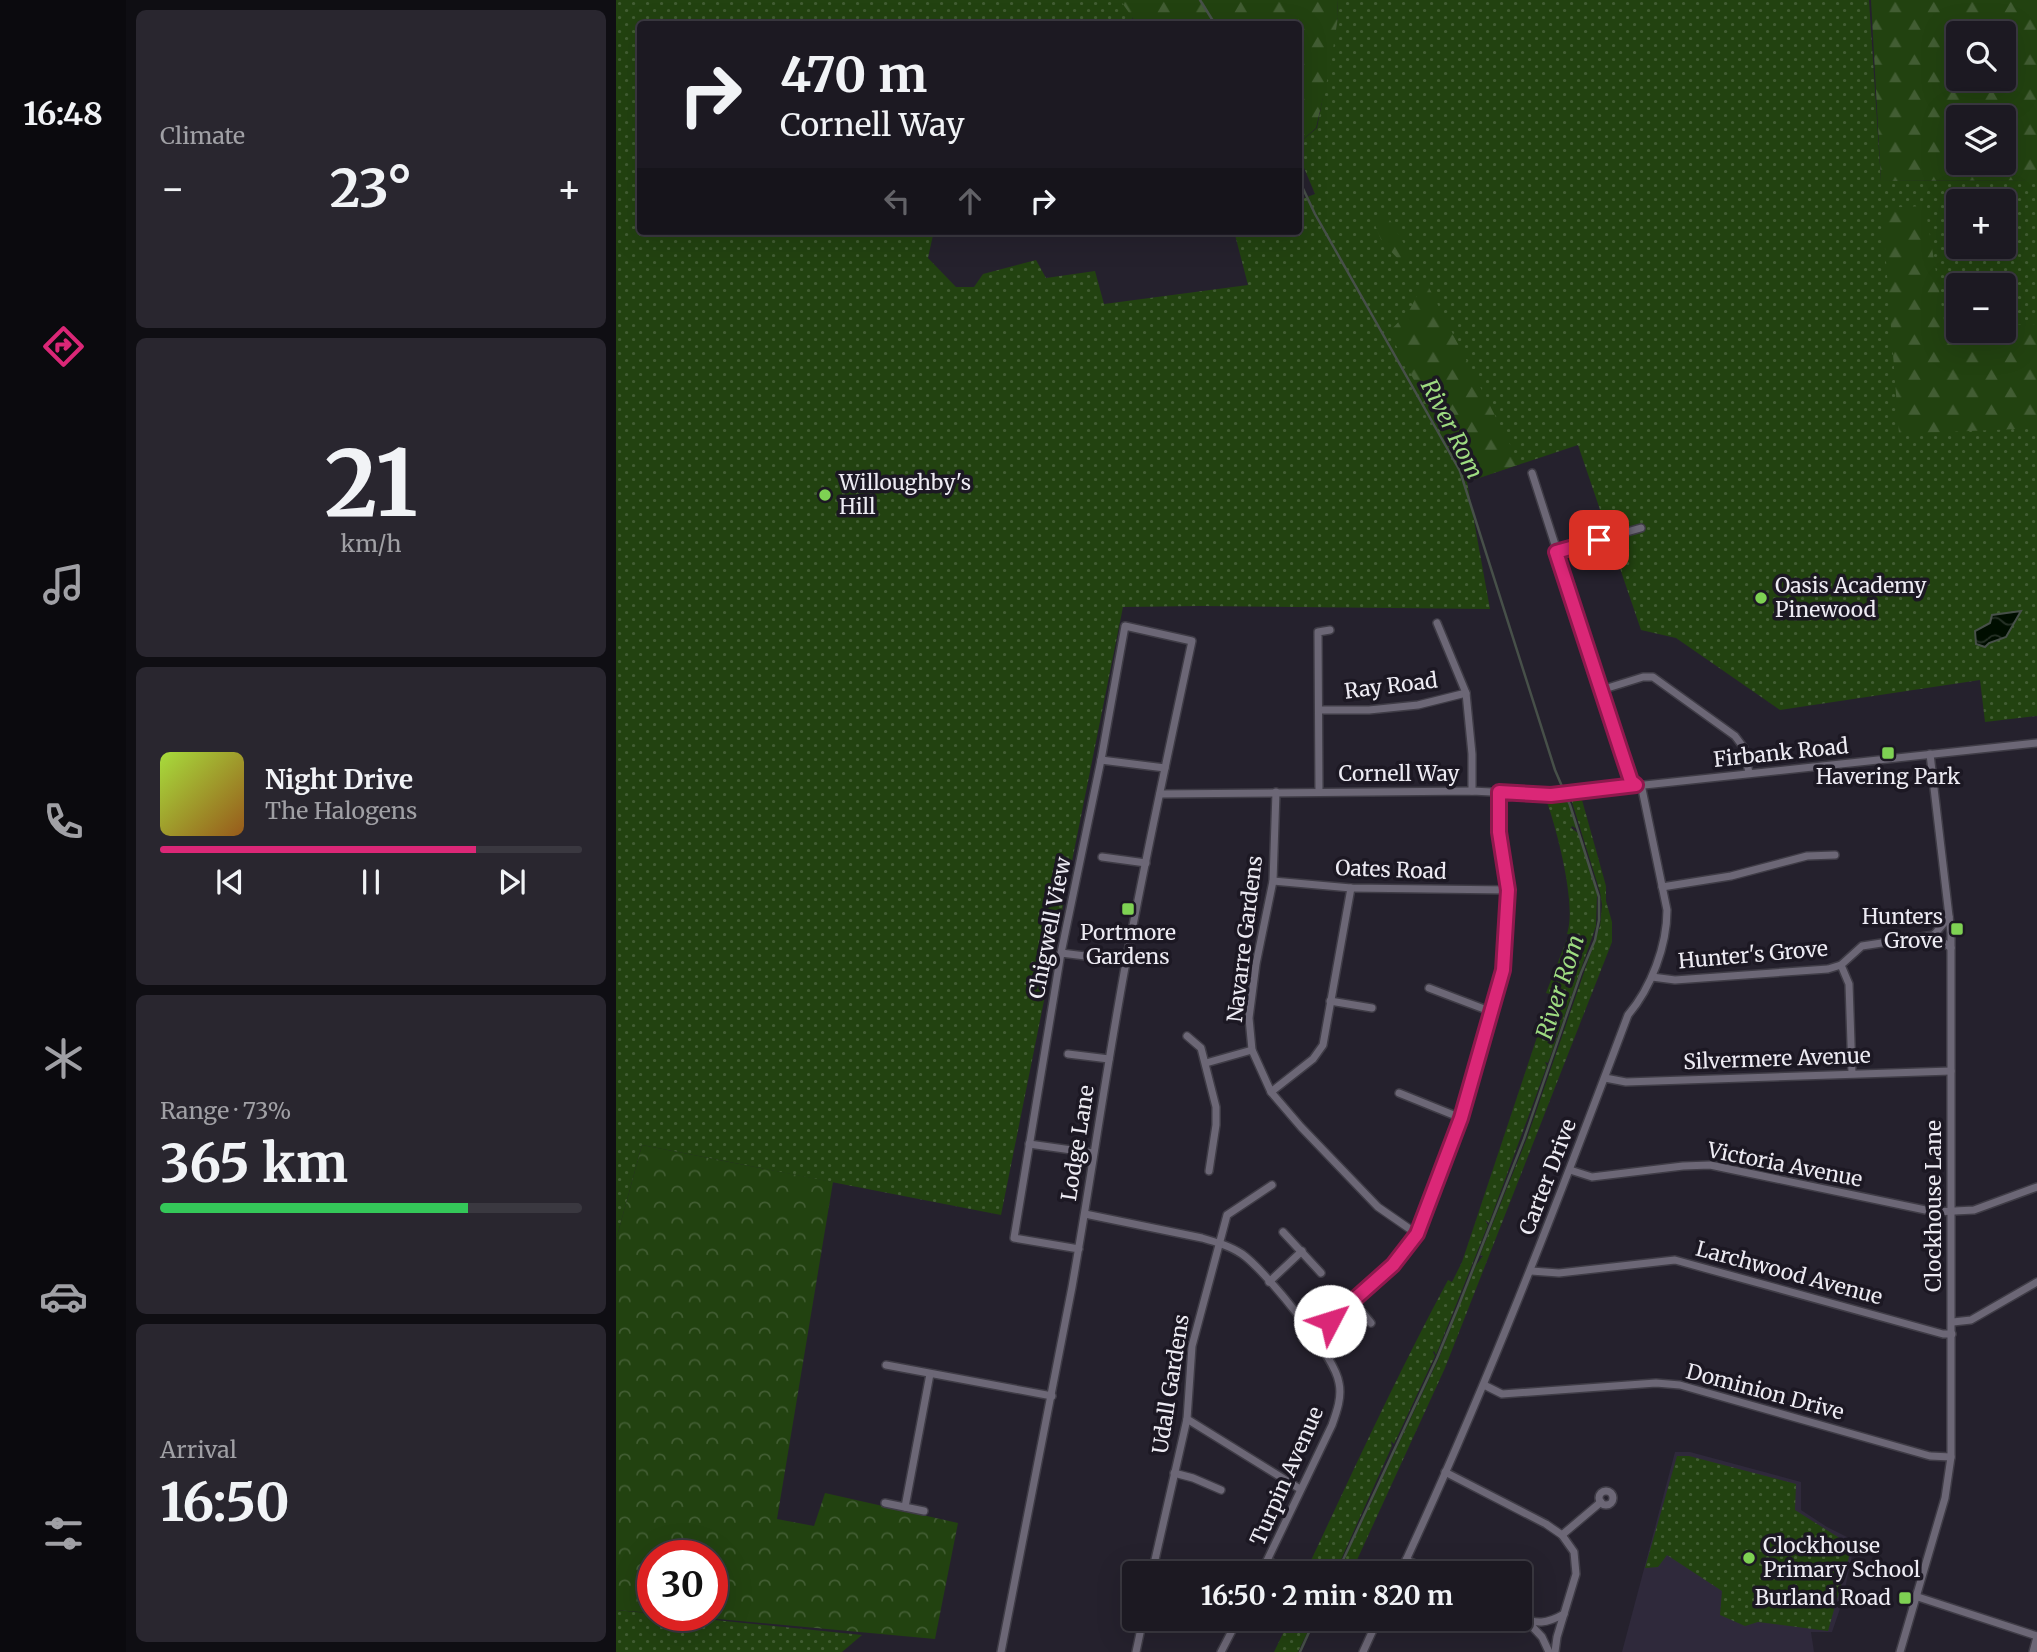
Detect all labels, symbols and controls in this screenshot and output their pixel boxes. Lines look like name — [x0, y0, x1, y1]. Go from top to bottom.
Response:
map controls — [1946, 21, 2016, 343]
button: search — [1946, 21, 2016, 91]
text: 470 m — [780, 44, 927, 105]
icon: right — [665, 49, 756, 140]
text: 16:48 — [23, 94, 103, 134]
text: Cornell Way — [780, 105, 965, 145]
button: layers — [1946, 105, 2016, 175]
text: Climate — [160, 121, 245, 150]
text: 23° — [330, 156, 412, 221]
text: − — [160, 165, 185, 212]
text: + — [557, 165, 582, 212]
icon: left — [878, 182, 916, 220]
icon: ahead — [951, 182, 989, 220]
icon: right — [1024, 182, 1062, 220]
button: + — [1946, 189, 2016, 259]
button: − — [1946, 273, 2016, 343]
icon: directions — [39, 322, 88, 371]
water label: River Rom — [1415, 374, 1490, 484]
text: 21 — [324, 426, 418, 541]
place label: Willoughby's Hill — [838, 469, 971, 520]
marker: Willoughby's Hill — [817, 487, 833, 503]
pin — [1569, 510, 1629, 570]
icon: arrive — [1580, 521, 1618, 559]
text: km/h — [341, 529, 401, 558]
icon: music — [39, 560, 88, 609]
place label: Oasis Academy Pinewood — [1775, 572, 1927, 623]
marker: Oasis Academy Pinewood — [1753, 590, 1769, 606]
street label: Ray Road — [1343, 666, 1439, 705]
street label: Firbank Road — [1712, 732, 1850, 773]
marker: Havering Park — [1880, 745, 1896, 761]
street label: Cornell Way — [1338, 760, 1460, 787]
text: Night Drive — [265, 763, 413, 796]
place label: Havering Park — [1816, 763, 1961, 790]
text: The Halogens — [265, 796, 417, 825]
icon: phone — [39, 797, 88, 846]
street label: Navarre Gardens — [1221, 854, 1268, 1024]
street label: Oates Road — [1335, 854, 1448, 885]
street label: Chigwell View — [1023, 855, 1076, 1001]
icon: previous — [211, 863, 249, 901]
icon: pause — [352, 863, 390, 901]
icon: next — [493, 863, 531, 901]
marker: Portmore Gardens — [1120, 901, 1136, 917]
place label: Hunters Grove — [1862, 903, 1943, 954]
place label: Portmore Gardens — [1080, 919, 1176, 970]
marker: Hunters Grove — [1949, 921, 1965, 937]
water label: River Rom — [1529, 931, 1590, 1043]
street label: Hunter's Grove — [1677, 935, 1829, 974]
icon: climate — [39, 1034, 88, 1083]
street label: Silvermere Avenue — [1683, 1042, 1871, 1075]
street label: Lodge Lane — [1055, 1083, 1100, 1203]
text: Range · 73% — [160, 1096, 291, 1125]
street label: Carter Drive — [1513, 1115, 1582, 1239]
street label: Clockhouse Lane — [1920, 1120, 1947, 1292]
text: 365 km — [160, 1131, 348, 1196]
street label: Victoria Avenue — [1704, 1136, 1865, 1193]
street label: Larchwood Avenue — [1693, 1235, 1885, 1310]
icon: car — [39, 1272, 88, 1321]
position arrow — [1293, 1284, 1367, 1358]
street label: Udall Gardens — [1146, 1312, 1195, 1456]
street label: Dominion Drive — [1683, 1357, 1847, 1426]
street label: Turpin Avenue — [1244, 1402, 1329, 1550]
text: Arrival — [160, 1435, 237, 1464]
text: 16:50 — [160, 1470, 290, 1535]
icon: filters — [39, 1509, 88, 1558]
place label: Clockhouse Primary School — [1763, 1532, 1921, 1583]
speed limit sign: 30 — [637, 1540, 728, 1631]
marker: Clockhouse Primary School — [1741, 1550, 1757, 1566]
text: 16:50 · 2 min · 820 m — [1201, 1579, 1453, 1612]
place label: Burland Road — [1755, 1584, 1891, 1611]
marker: Burland Road — [1897, 1590, 1913, 1606]

